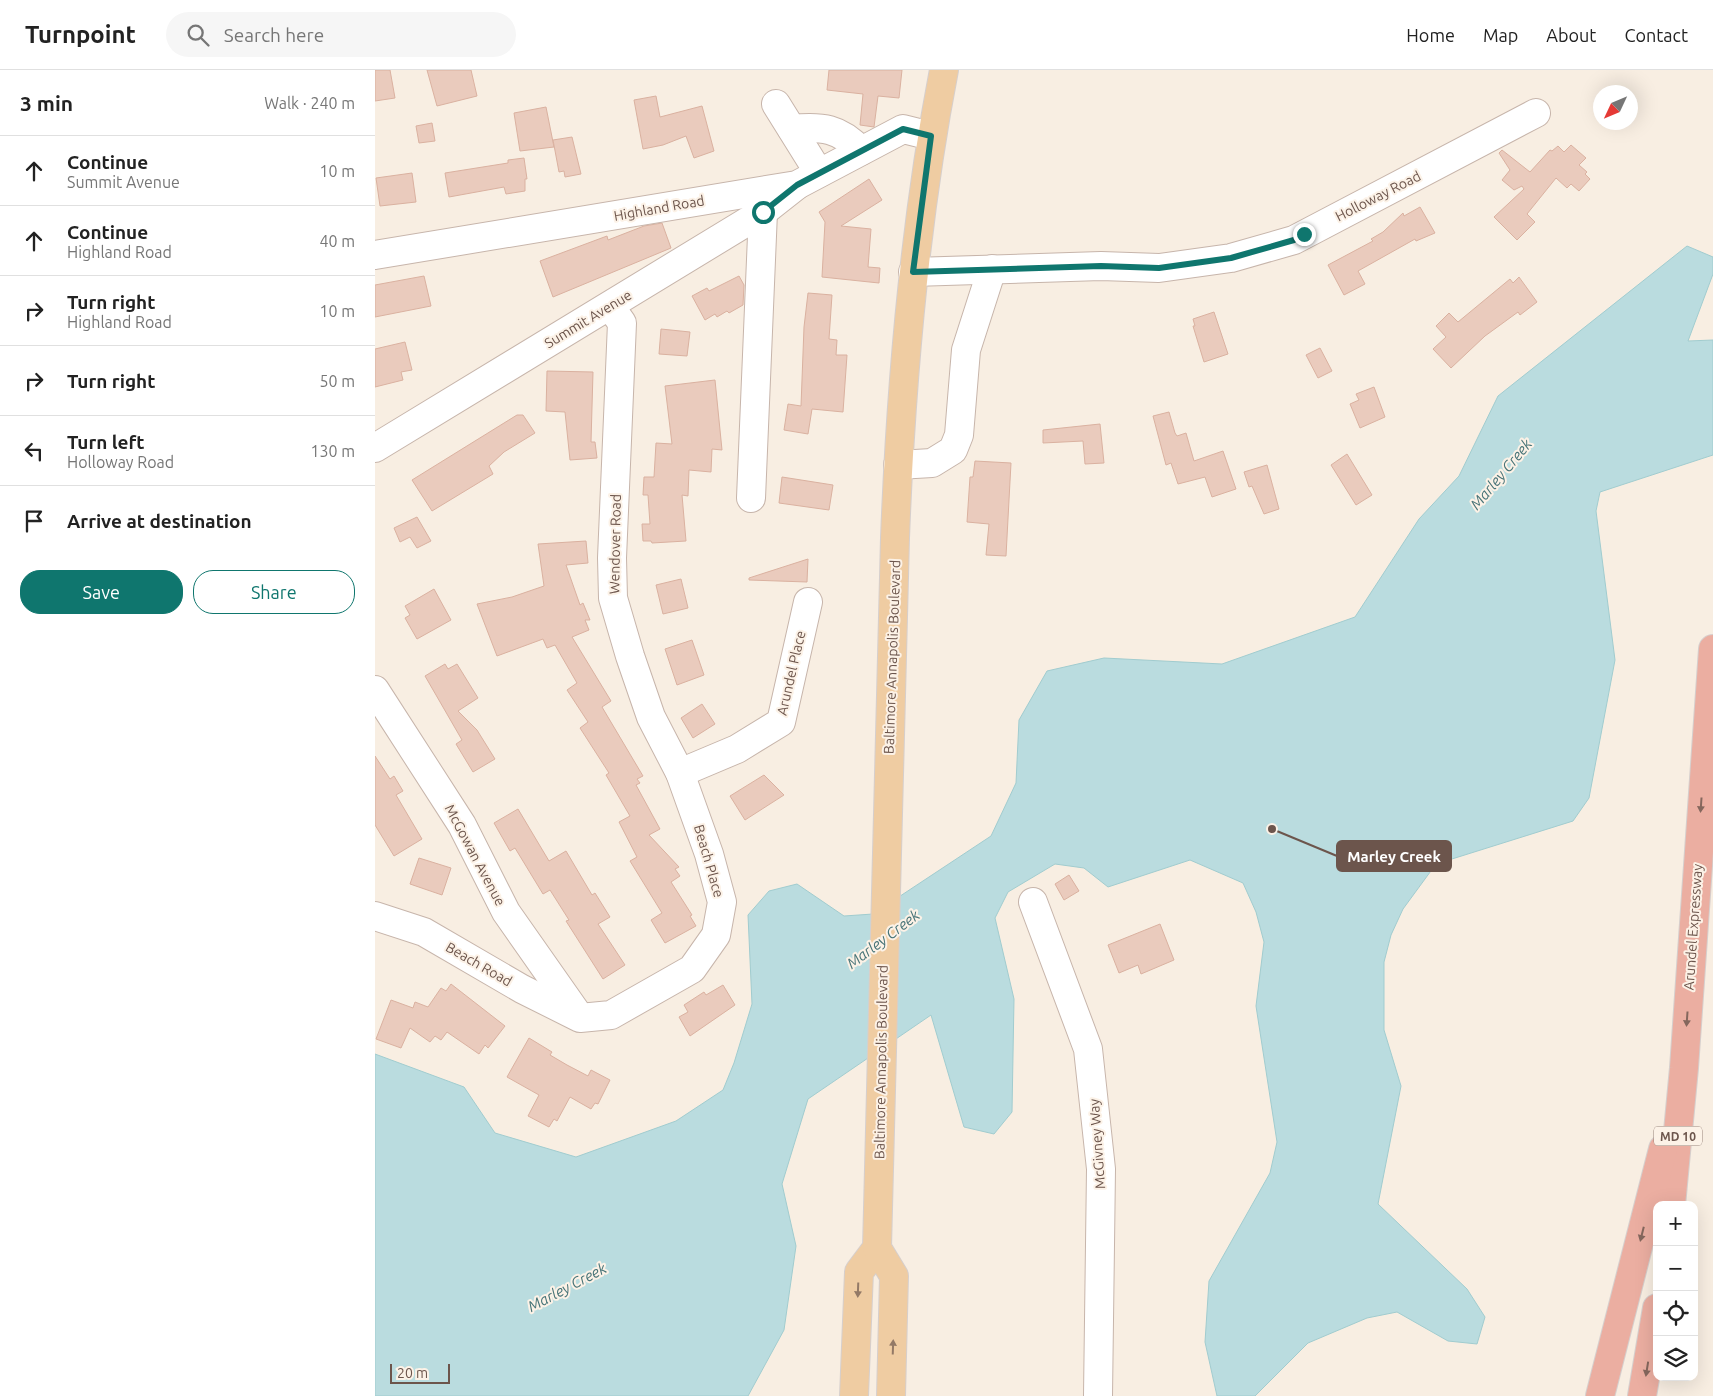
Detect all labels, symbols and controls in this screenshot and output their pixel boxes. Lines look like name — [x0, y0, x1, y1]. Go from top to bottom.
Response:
search box — [166, 12, 516, 57]
text: Turnpoint — [25, 21, 136, 48]
icon: search — [184, 21, 212, 49]
text: Search here — [224, 24, 324, 46]
text: Home — [1406, 25, 1455, 45]
text: Map — [1483, 25, 1518, 45]
text: About — [1546, 25, 1596, 45]
text: Contact — [1624, 25, 1688, 45]
north arrow — [1593, 85, 1638, 130]
text: 3 min — [20, 91, 73, 115]
text: Walk · 240 m — [264, 94, 355, 112]
text: Continue — [67, 151, 148, 173]
icon: ahead — [20, 157, 48, 185]
text: 10 m — [319, 162, 355, 180]
street label: Holloway Road — [1333, 168, 1423, 224]
text: Summit Avenue — [67, 173, 180, 191]
street label: Highland Road — [612, 192, 706, 224]
route start — [752, 201, 775, 224]
text: Continue — [67, 221, 148, 243]
route end — [1293, 223, 1316, 246]
icon: ahead — [20, 227, 48, 255]
text: 40 m — [319, 232, 355, 250]
text: Highland Road — [67, 243, 172, 261]
street label: Summit Avenue — [542, 287, 634, 351]
text: Turn right — [67, 291, 155, 313]
icon: right — [20, 297, 48, 325]
text: 10 m — [319, 302, 355, 320]
text: Highland Road — [67, 313, 172, 331]
icon: right — [20, 367, 48, 395]
text: Turn right — [67, 370, 155, 392]
text: 50 m — [319, 372, 355, 390]
text: Turn left — [67, 431, 145, 453]
water label: Marley Creek — [1467, 435, 1536, 513]
icon: left — [20, 437, 48, 465]
text: 130 m — [310, 442, 355, 460]
text: Holloway Road — [67, 453, 174, 471]
street label: Wendover Road — [606, 494, 624, 594]
icon: arrive — [20, 507, 48, 535]
text: Arrive at destination — [67, 510, 252, 532]
street label: Baltimore Annapolis Boulevard — [881, 560, 903, 754]
button: Save — [20, 570, 183, 614]
button: Share — [193, 570, 355, 614]
street label: Arundel Place — [773, 629, 809, 717]
one-way arrow — [1697, 797, 1705, 813]
street label: McGowan Avenue — [442, 802, 508, 908]
street label: Beach Place — [691, 823, 727, 899]
callout: Marley Creek — [1337, 841, 1451, 871]
text: Marley Creek — [1347, 848, 1441, 865]
street label: Arundel Expressway — [1681, 863, 1705, 991]
water label: Marley Creek — [843, 906, 923, 972]
street label: Beach Road — [443, 939, 515, 989]
street label: Baltimore Annapolis Boulevard — [871, 965, 891, 1159]
one-way arrow — [1683, 1012, 1691, 1028]
street label: McGivney Way — [1086, 1098, 1108, 1190]
road number: MD 10 — [1654, 1126, 1702, 1146]
map controls — [1653, 1201, 1698, 1381]
button: + — [1653, 1201, 1698, 1246]
one-way arrow — [1638, 1226, 1646, 1241]
button: − — [1653, 1246, 1698, 1291]
water label: Marley Creek — [525, 1259, 609, 1315]
one-way arrow — [854, 1282, 862, 1298]
button: locate — [1653, 1291, 1698, 1336]
button: layers — [1653, 1336, 1698, 1381]
one-way arrow — [889, 1339, 897, 1355]
scale bar — [390, 1361, 450, 1384]
one-way arrow — [1642, 1362, 1650, 1378]
text: 20 m — [397, 1365, 428, 1381]

